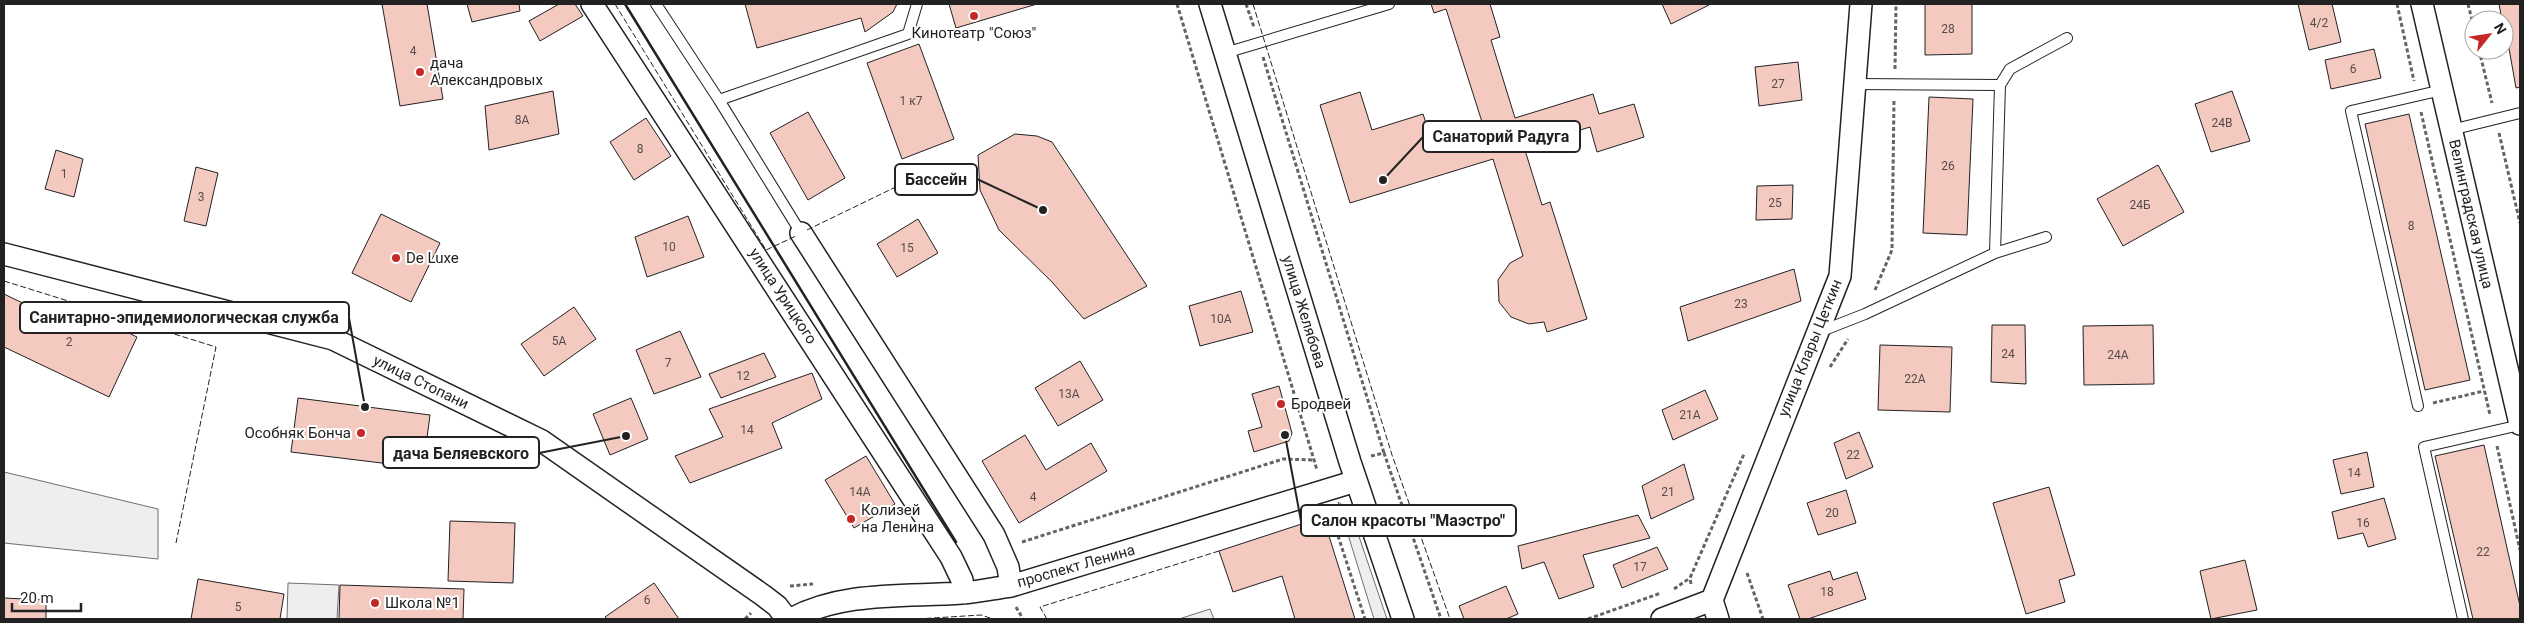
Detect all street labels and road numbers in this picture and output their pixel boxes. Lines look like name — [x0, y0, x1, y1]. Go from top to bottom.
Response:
street label: Велинградская улица — [2445, 138, 2497, 290]
street label: улица Урицкого — [745, 245, 821, 347]
street label: улица Желябова — [1278, 254, 1330, 370]
street label: улица Клары Цеткин — [1774, 277, 1846, 419]
street label: улица Стопани — [370, 351, 472, 413]
street label: проспект Ленина — [1015, 541, 1137, 591]

